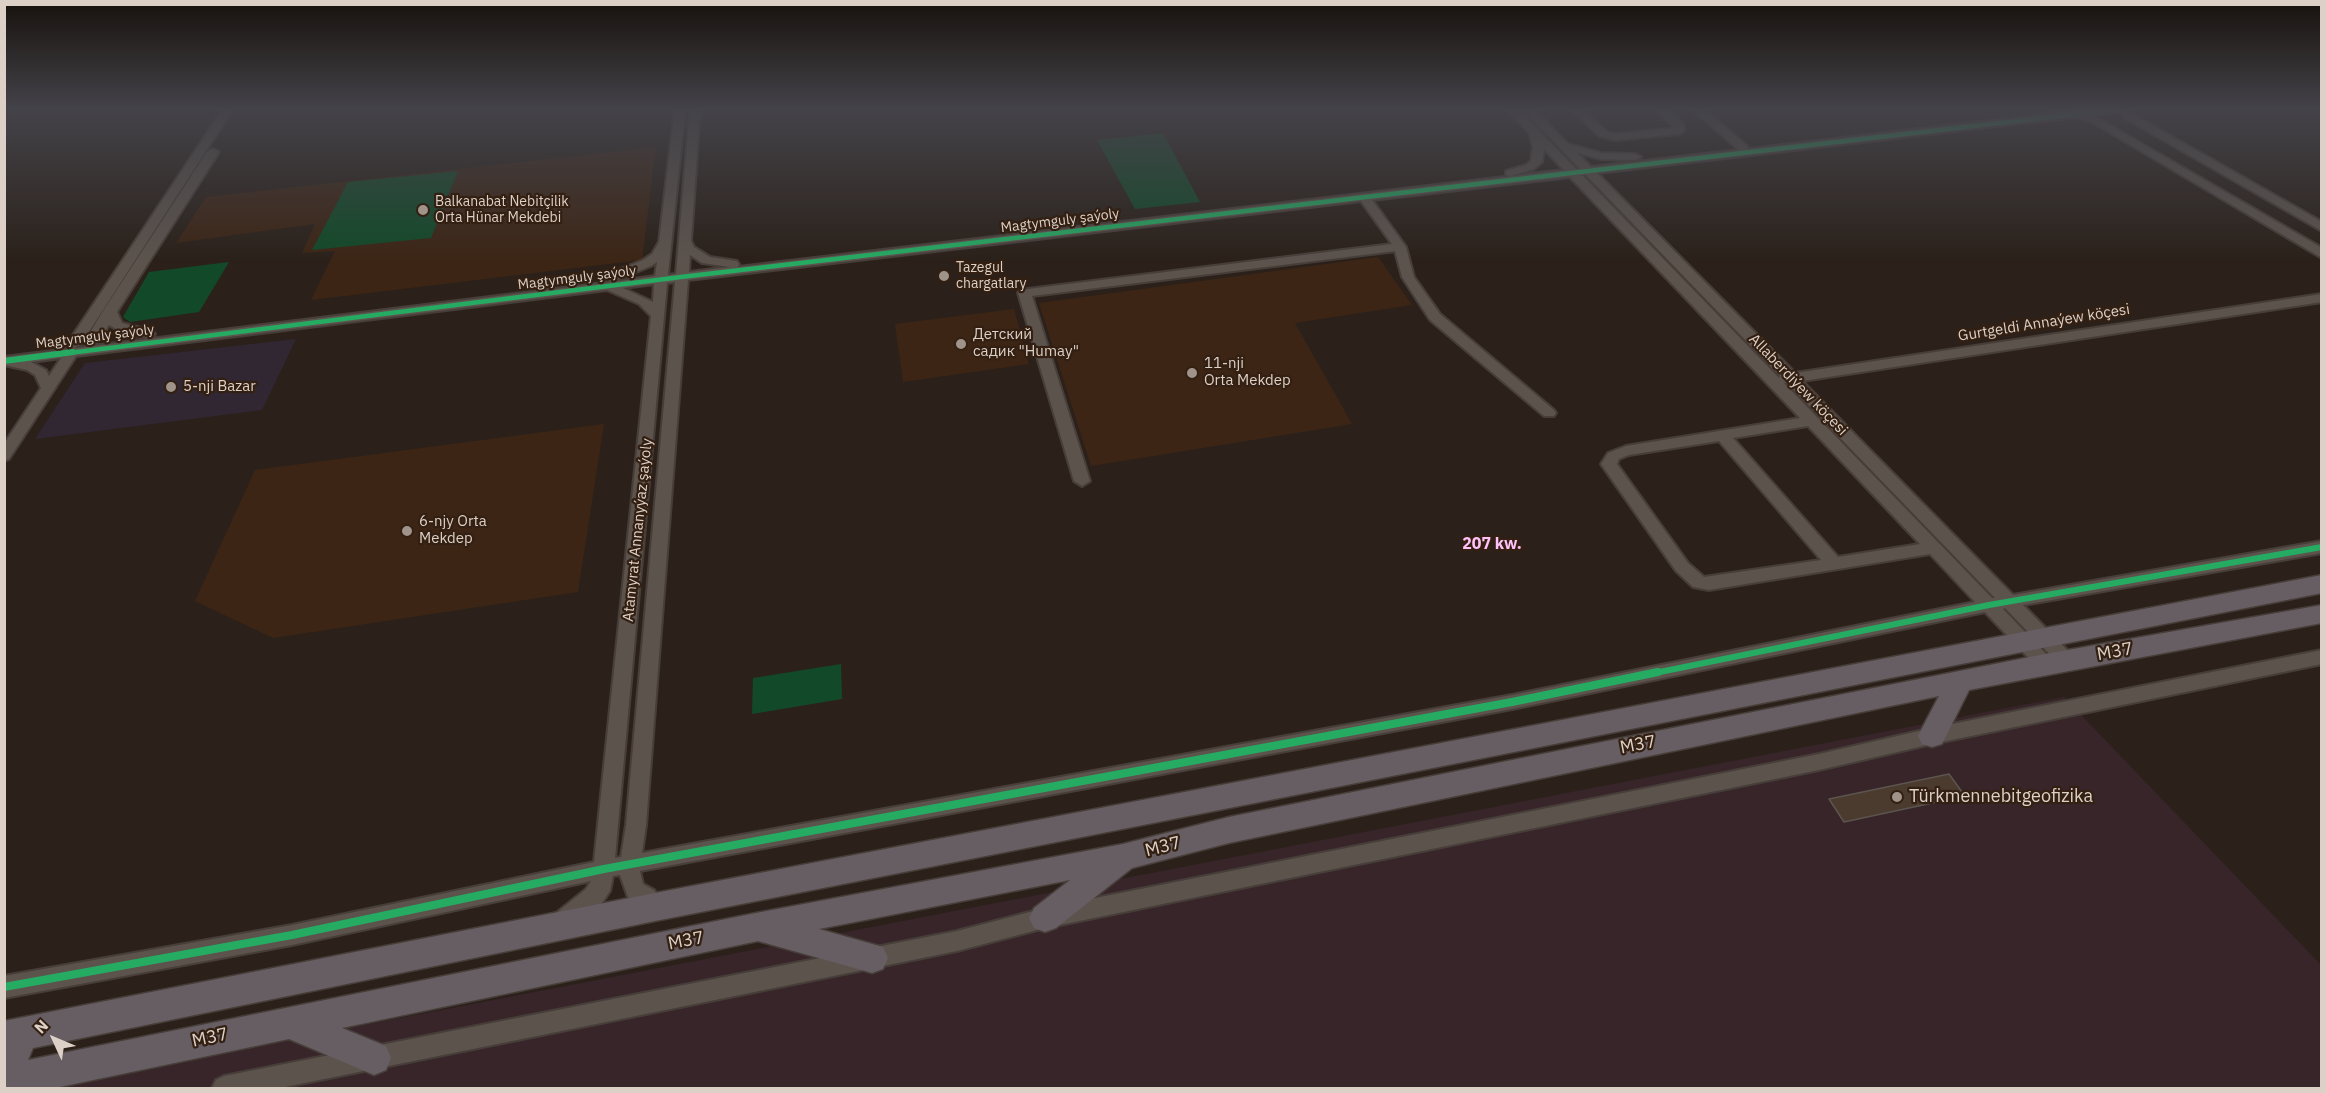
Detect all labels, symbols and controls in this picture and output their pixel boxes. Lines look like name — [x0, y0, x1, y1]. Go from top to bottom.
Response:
place label: Balkanabat Nebitçilik Orta Hünar Mekdebi — [435, 194, 569, 226]
marker: Balkanabat Nebitçilik Orta Hünar Mekdebi — [416, 203, 430, 217]
street label: Magtymguly şaýoly — [1000, 205, 1120, 237]
place label: Tazegul chargatlary — [956, 260, 1027, 292]
street label: Magtymguly şaýoly — [517, 262, 637, 294]
marker: Tazegul chargatlary — [937, 269, 951, 283]
street label: Gurtgeldi Annaýew köçesi — [1957, 301, 2131, 345]
street label: Magtymguly şaýoly — [35, 321, 155, 353]
place label: Детский садик "Humay" — [973, 326, 1079, 361]
street label: Allaberdiýew köçesi — [1745, 331, 1851, 439]
marker: Детский садик "Humay" — [954, 337, 968, 351]
place label: 11-nji Orta Mekdep — [1204, 355, 1291, 390]
marker: 11-nji Orta Mekdep — [1185, 366, 1199, 380]
place label: 5-nji Bazar — [183, 378, 256, 396]
marker: 5-nji Bazar — [164, 380, 178, 394]
street label: Atamyrat Annanyýaz şaýoly — [619, 437, 657, 623]
place label: 6-njy Orta Mekdep — [419, 513, 487, 548]
marker: 6-njy Orta Mekdep — [400, 524, 414, 538]
district label: 207 kw. — [1462, 534, 1522, 554]
street label: M37 — [2095, 638, 2135, 666]
street label: M37 — [1618, 731, 1658, 759]
place label: Türkmennebitgeofizika — [1909, 786, 2093, 808]
marker: Türkmennebitgeofizika — [1890, 790, 1904, 804]
street label: M37 — [1143, 832, 1183, 862]
street label: M37 — [666, 927, 706, 955]
north arrow — [24, 1009, 84, 1069]
text: N — [30, 1015, 52, 1038]
street label: M37 — [190, 1024, 230, 1052]

